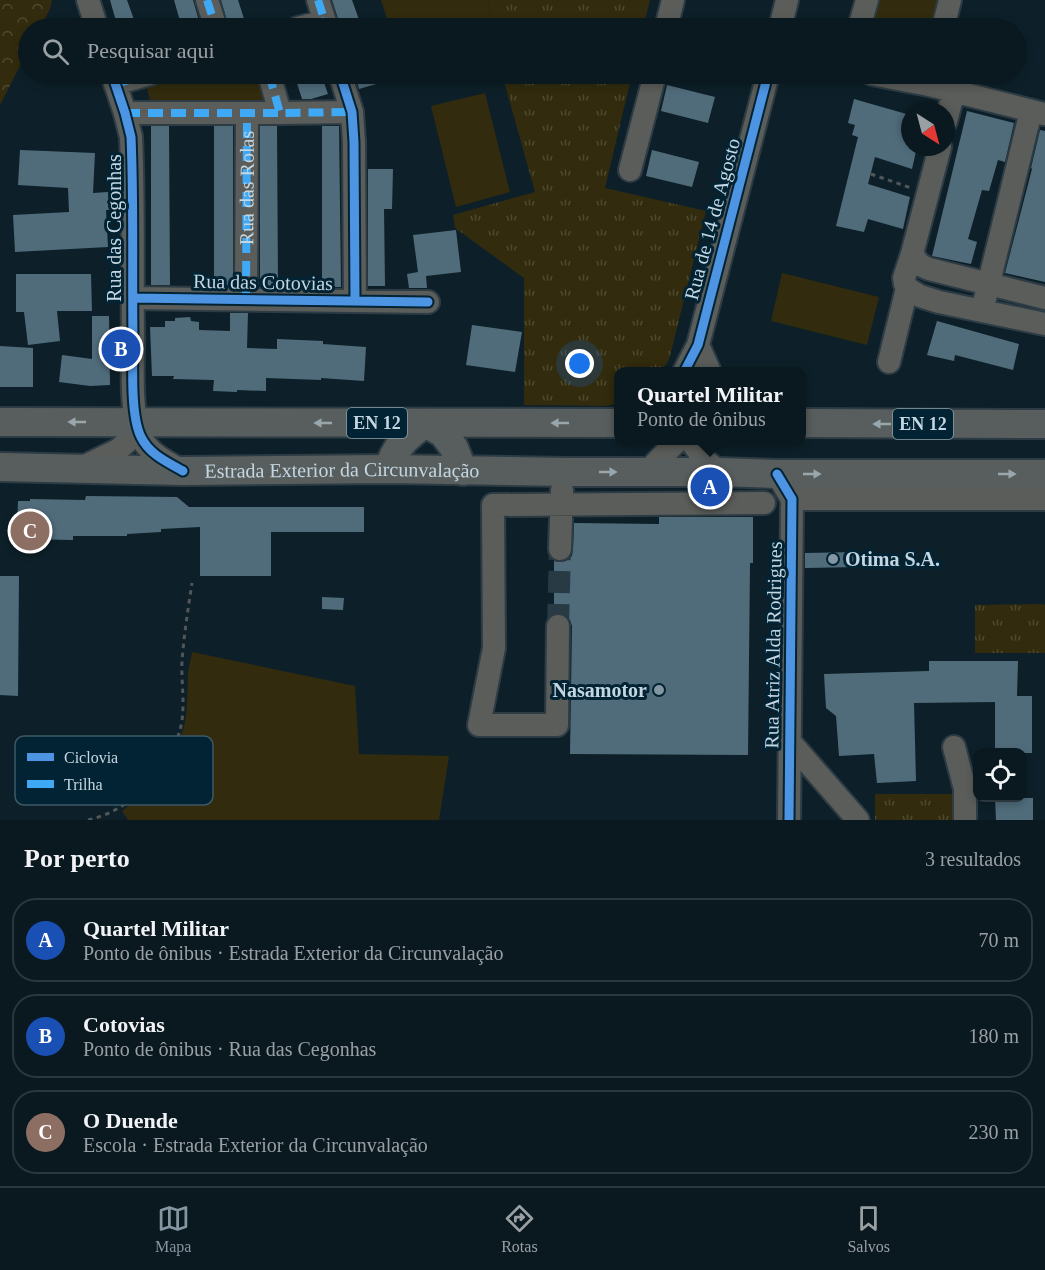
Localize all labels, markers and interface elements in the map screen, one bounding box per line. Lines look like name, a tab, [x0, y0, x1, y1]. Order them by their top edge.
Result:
search box	[18, 18, 1027, 84]
icon: search	[39, 35, 72, 68]
text: Pesquisar aqui	[87, 38, 215, 63]
north arrow	[901, 102, 955, 156]
street label: Rua das Rolas	[235, 130, 258, 245]
street label: Rua de 14 de Agosto	[680, 136, 745, 303]
street label: Rua das Cegonhas	[103, 154, 126, 302]
street label: Rua das Cotovias	[193, 270, 333, 294]
pin: B	[102, 326, 140, 372]
your location	[565, 349, 594, 378]
popup	[614, 367, 806, 445]
text: Quartel Militar	[637, 382, 783, 407]
road number: EN 12	[347, 408, 407, 438]
text: Ponto de ônibus	[637, 408, 766, 430]
road number: EN 12	[893, 409, 953, 439]
one-way arrow	[68, 417, 87, 427]
one-way arrow	[314, 418, 333, 428]
one-way arrow	[551, 418, 570, 428]
one-way arrow	[872, 419, 891, 429]
street label: Estrada Exterior da Circunvalação	[204, 458, 480, 482]
pin: A	[690, 464, 730, 510]
one-way arrow	[599, 467, 618, 477]
one-way arrow	[802, 469, 821, 479]
one-way arrow	[997, 469, 1016, 479]
pin: C	[10, 508, 50, 554]
street label: Rua Atriz Alda Rodrigues	[760, 541, 787, 749]
place label: Otima S.A.	[845, 548, 940, 570]
marker: Otima S.A.	[826, 552, 840, 566]
place label: Nasamotor	[553, 679, 647, 701]
marker: Nasamotor	[652, 683, 666, 697]
legend	[15, 736, 213, 805]
map controls	[973, 748, 1027, 802]
button: locate	[973, 748, 1027, 802]
text: Ciclovia	[64, 749, 118, 766]
text: Trilha	[64, 776, 103, 793]
text: Por perto	[24, 844, 130, 873]
text: 3 resultados	[925, 848, 1021, 870]
text: Quartel Militar	[83, 916, 229, 941]
text: A	[38, 929, 53, 951]
text: 70 m	[978, 929, 1019, 951]
text: Ponto de ônibus · Estrada Exterior da Circunvalação	[83, 942, 503, 964]
text: Cotovias	[83, 1012, 165, 1037]
text: B	[39, 1025, 52, 1047]
text: 180 m	[968, 1025, 1019, 1047]
text: Ponto de ônibus · Rua das Cegonhas	[83, 1038, 376, 1060]
text: O Duende	[83, 1108, 178, 1133]
text: C	[38, 1121, 53, 1143]
text: 230 m	[968, 1121, 1019, 1143]
text: Escola · Estrada Exterior da Circunvalação	[83, 1134, 428, 1156]
tab: Mapa	[155, 1202, 191, 1256]
tab: Rotas	[501, 1202, 538, 1256]
tab: Salvos	[847, 1202, 890, 1256]

